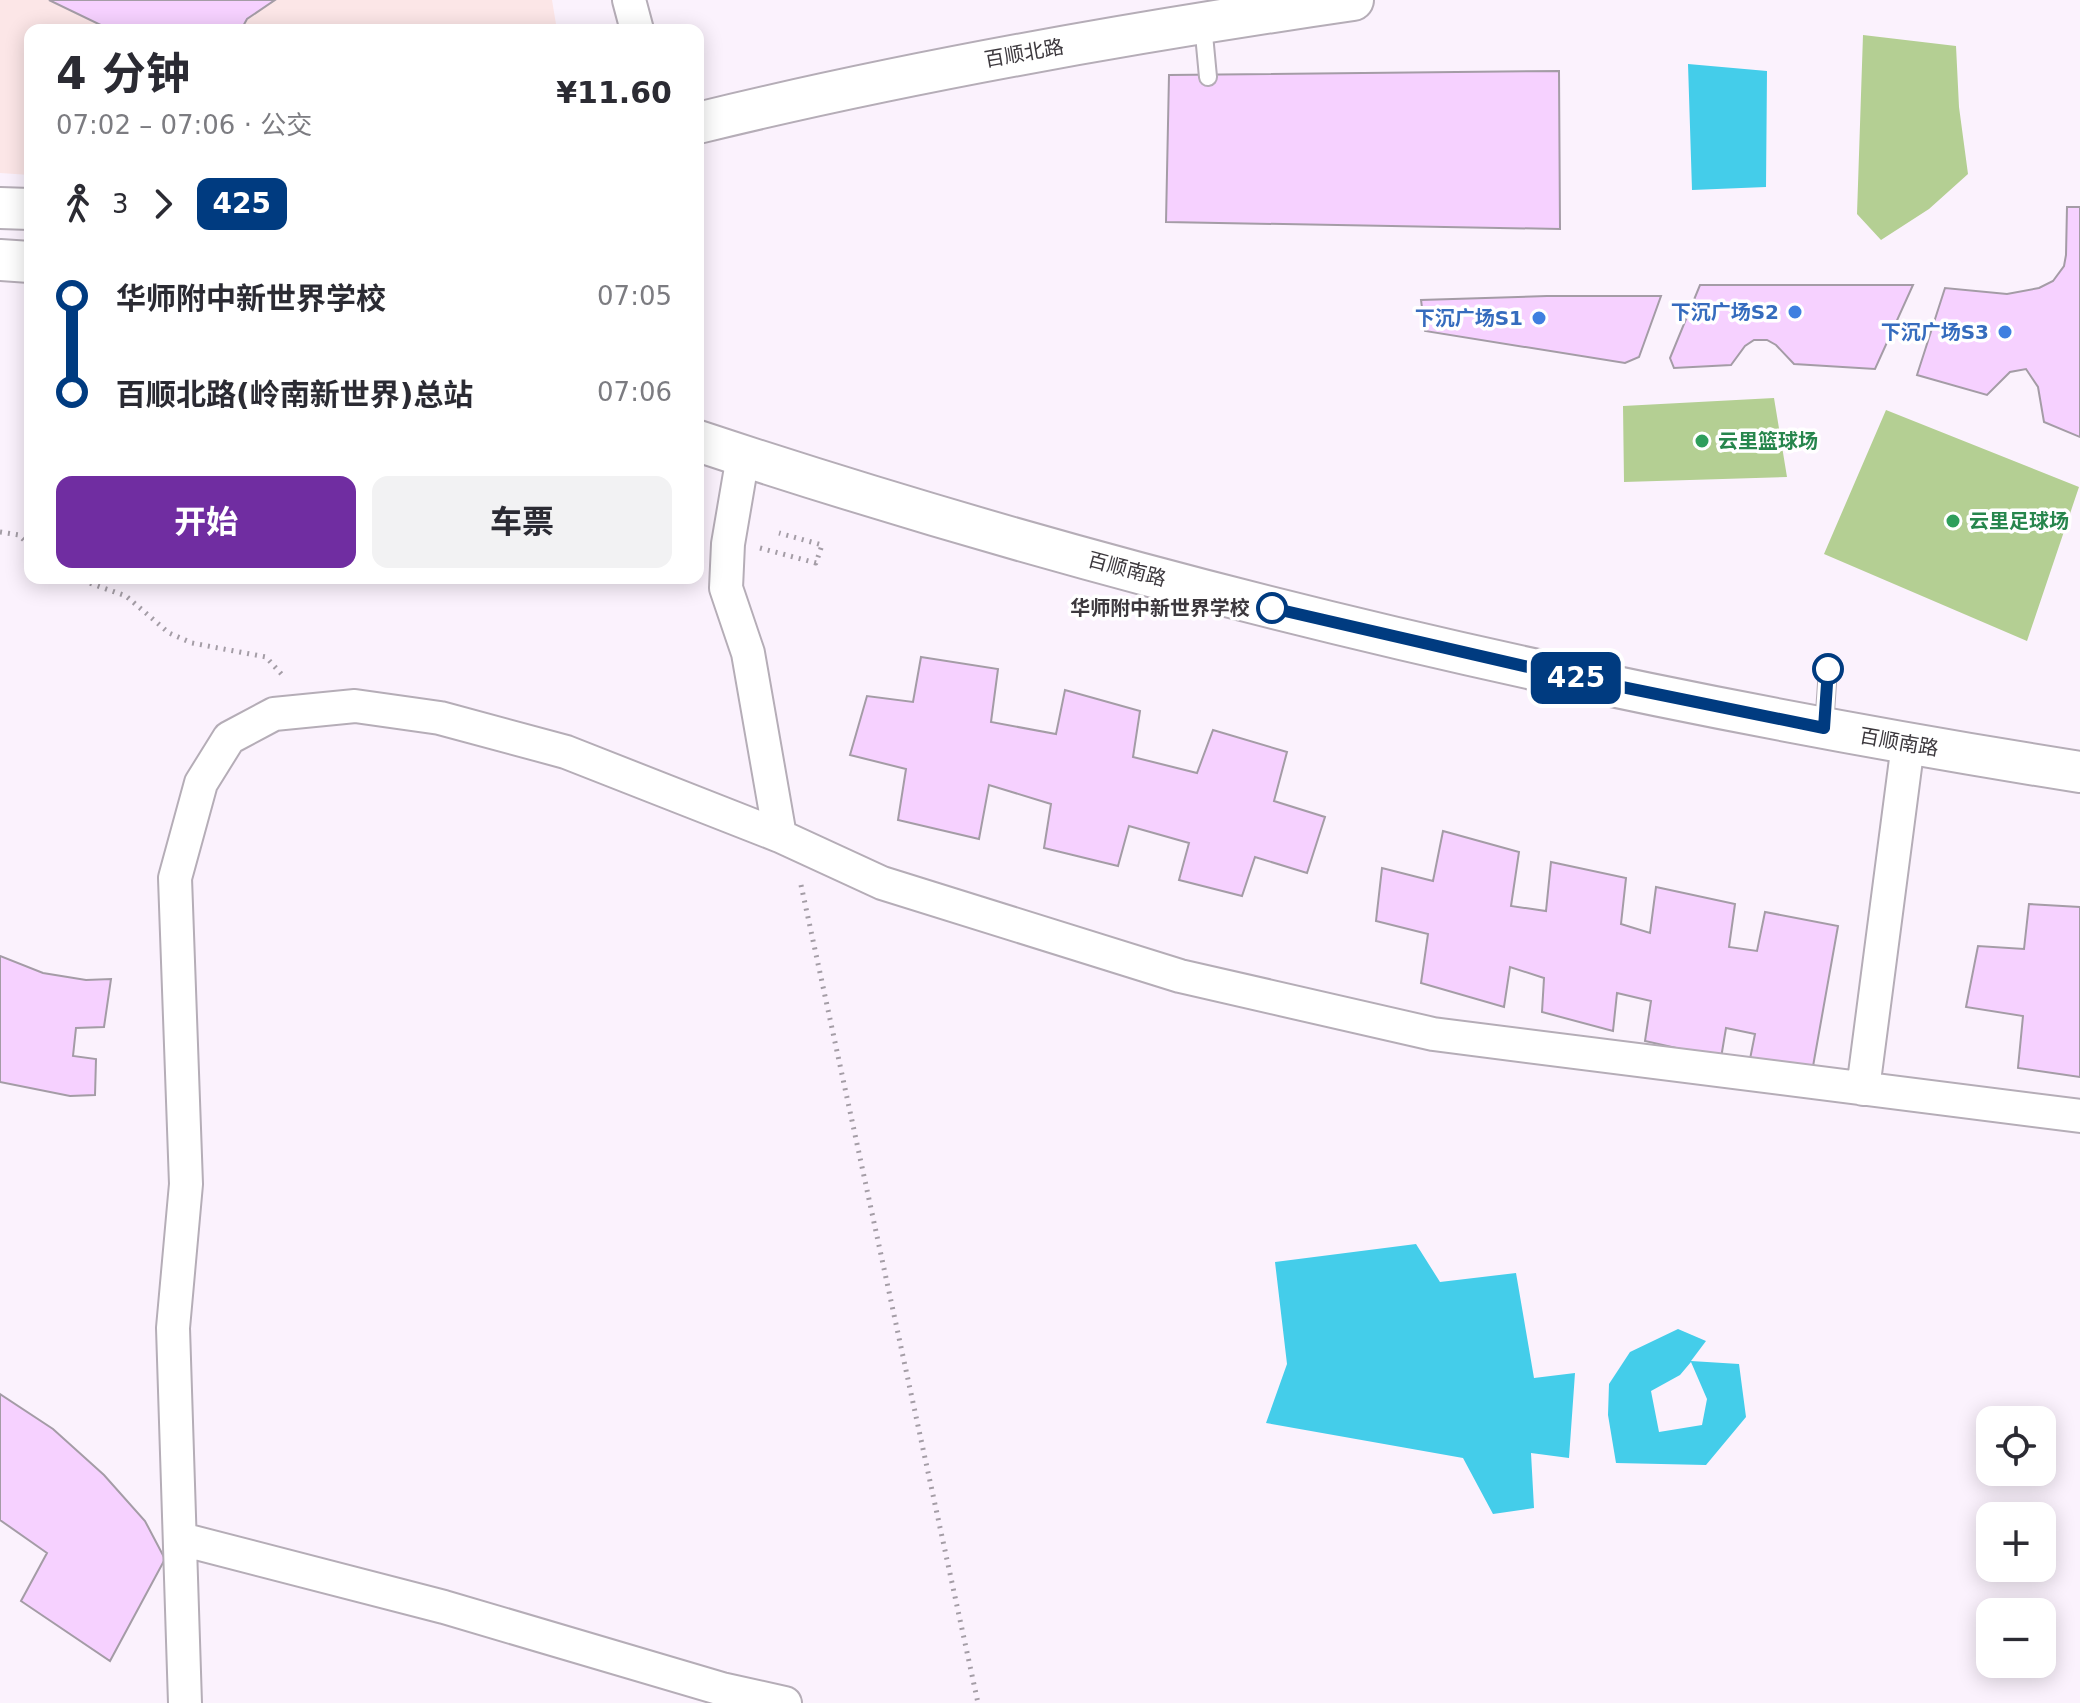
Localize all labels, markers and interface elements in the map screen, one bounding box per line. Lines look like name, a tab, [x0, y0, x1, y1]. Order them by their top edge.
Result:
street label: 百顺北路	[983, 34, 1065, 72]
text: 4 分钟	[56, 48, 190, 99]
text: ¥11.60	[556, 75, 672, 110]
text: 07:02 – 07:06 · 公交	[56, 110, 312, 140]
icon: walk	[56, 182, 100, 226]
icon: forward	[141, 182, 185, 226]
text: 425	[213, 187, 271, 220]
text: 3	[112, 189, 129, 219]
text: 华师附中新世界学校	[116, 281, 386, 316]
text: 07:05	[597, 281, 672, 311]
place label: 下沉广场S2	[1671, 300, 1779, 324]
marker: 下沉广场S2	[1786, 303, 1804, 321]
place label: 下沉广场S1	[1415, 306, 1523, 330]
marker: 下沉广场S1	[1530, 309, 1548, 327]
place label: 下沉广场S3	[1881, 320, 1989, 344]
marker: 下沉广场S3	[1996, 323, 2014, 341]
text: 百顺北路(岭南新世界)总站	[116, 377, 473, 412]
text: 07:06	[597, 377, 672, 407]
place label: 云里篮球场	[1718, 429, 1818, 453]
marker: 云里篮球场	[1693, 432, 1711, 450]
button: 开始	[56, 476, 356, 568]
button: 车票	[372, 476, 672, 568]
place label: 云里足球场	[1969, 509, 2069, 533]
marker: 云里足球场	[1944, 512, 1962, 530]
street label: 百顺南路	[1085, 547, 1169, 591]
marker: 华师附中新世界学校	[1257, 593, 1287, 623]
place label: 华师附中新世界学校	[1070, 596, 1250, 620]
line badge: 425	[1530, 652, 1622, 704]
unlabelled marker	[1813, 654, 1843, 684]
text: 425	[1547, 661, 1605, 694]
street label: 百顺南路	[1858, 723, 1940, 761]
map controls	[1976, 1406, 2056, 1678]
button: locate	[1976, 1406, 2056, 1486]
button: +	[1976, 1502, 2056, 1582]
button: −	[1976, 1598, 2056, 1678]

